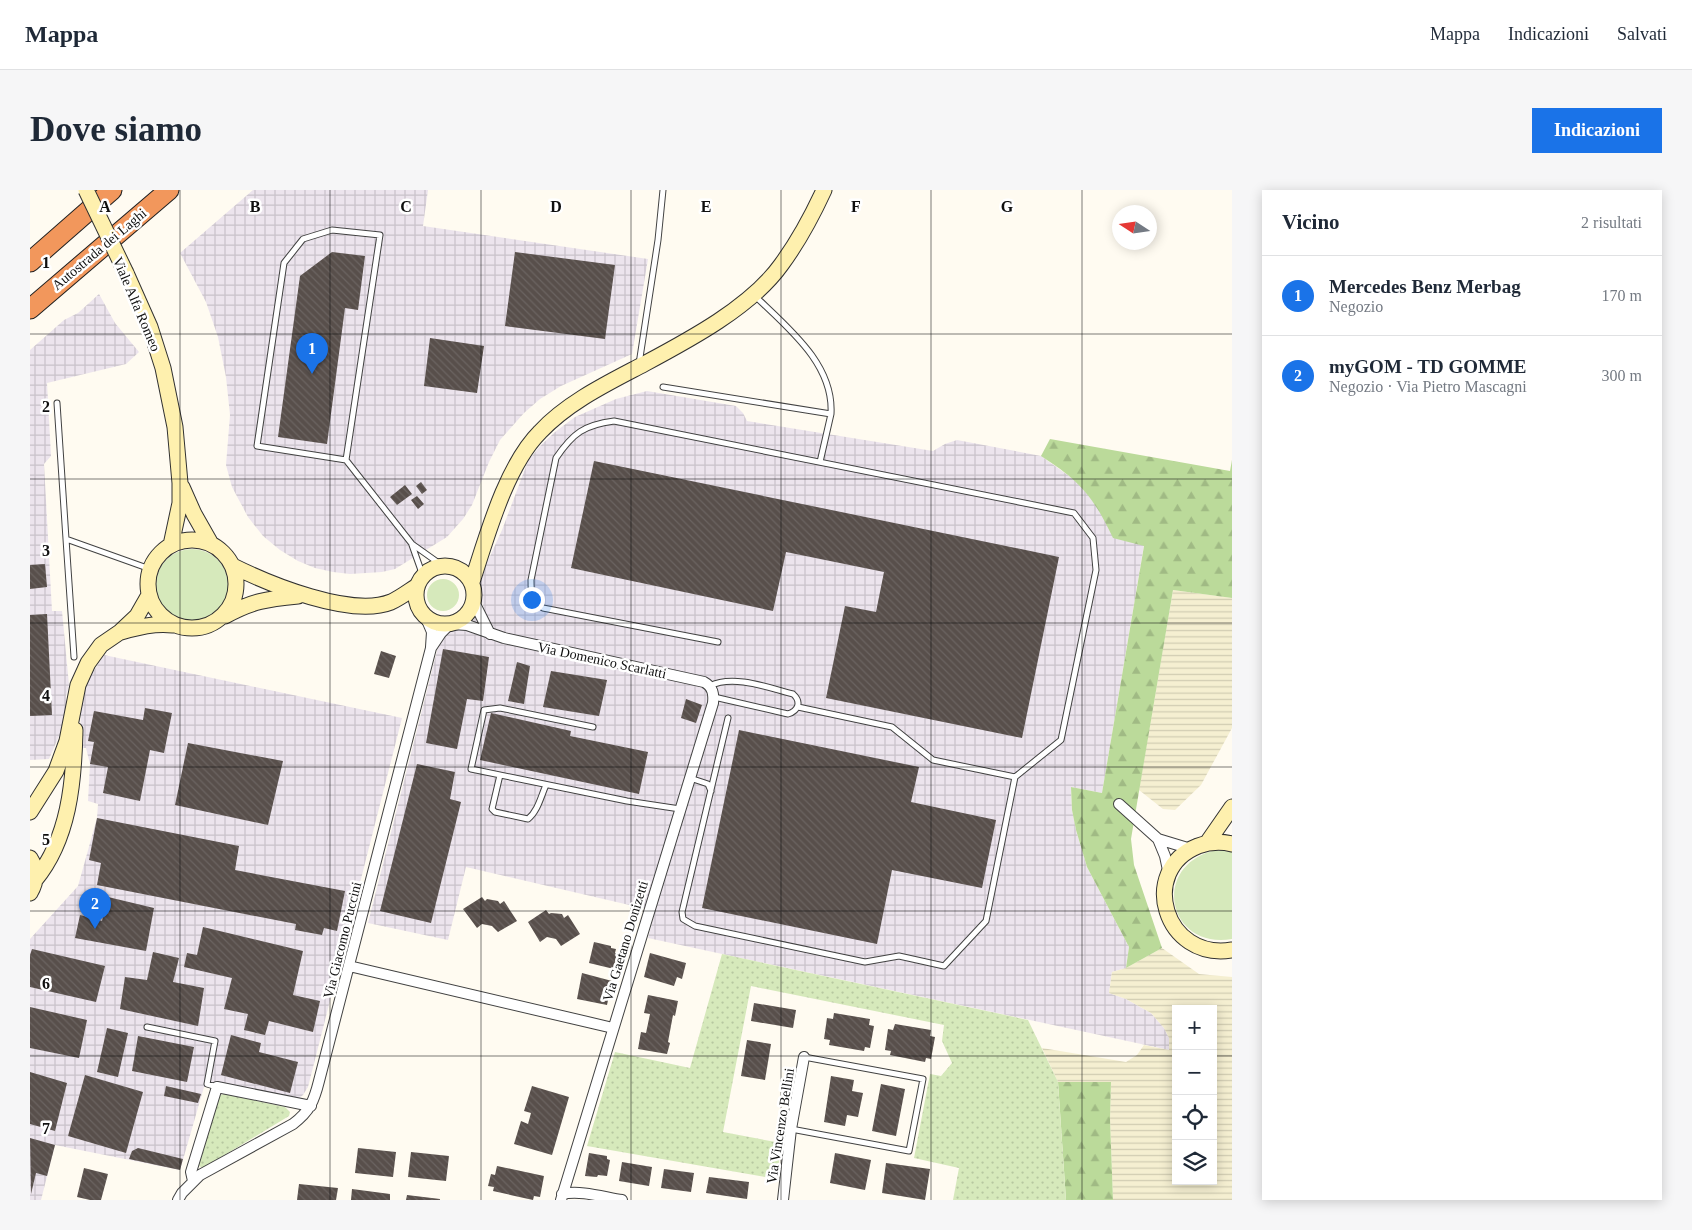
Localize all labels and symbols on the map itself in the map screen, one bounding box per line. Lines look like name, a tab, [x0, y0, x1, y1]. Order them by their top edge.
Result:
text: B	[250, 198, 261, 215]
text: C	[400, 198, 412, 215]
text: D	[550, 198, 562, 215]
text: E	[701, 198, 711, 215]
text: F	[851, 198, 861, 215]
text: G	[1001, 198, 1014, 215]
street label: Autostrada dei Laghi	[48, 205, 150, 293]
north arrow	[1112, 205, 1157, 250]
text: 1	[42, 254, 50, 271]
street label: Viale Alfa Romeo	[110, 255, 163, 354]
pin: 1	[296, 333, 328, 374]
text: 2	[42, 398, 50, 415]
text: 3	[42, 542, 50, 559]
your location	[519, 587, 545, 613]
street label: Via Domenico Scarlatti	[536, 639, 668, 682]
text: 4	[42, 687, 50, 704]
text: 5	[42, 831, 50, 848]
street label: Via Gaetano Donizetti	[600, 879, 651, 1003]
street label: Via Giacomo Puccini	[321, 880, 364, 1000]
pin: 2	[79, 888, 111, 929]
text: 6	[42, 975, 50, 992]
street label: Via Vincenzo Bellini	[764, 1067, 797, 1185]
text: 7	[42, 1120, 50, 1137]

